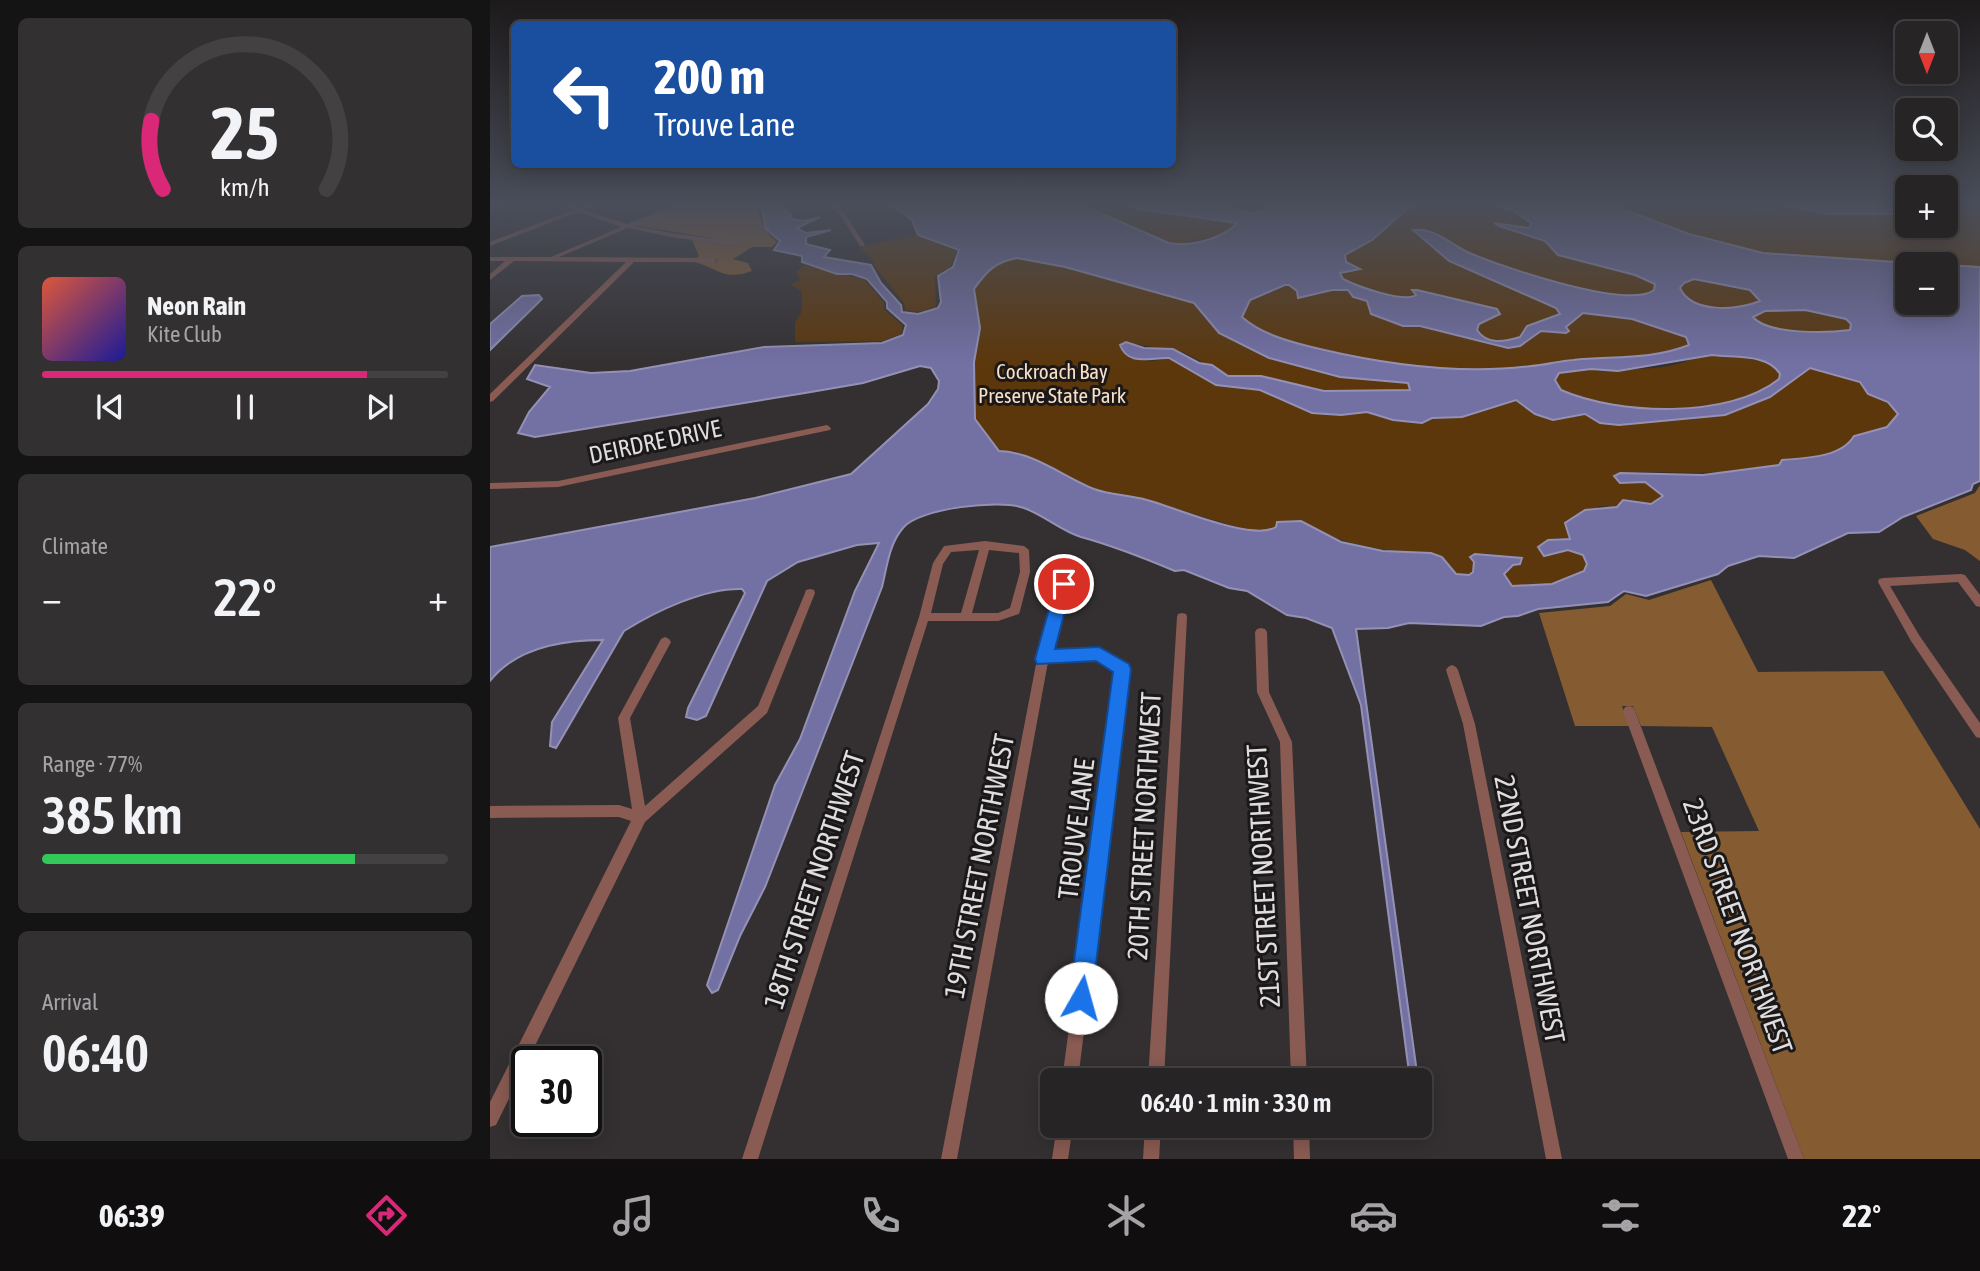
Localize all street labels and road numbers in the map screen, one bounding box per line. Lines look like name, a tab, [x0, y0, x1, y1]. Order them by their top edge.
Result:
street label: DEIRDRE DRIVE	[586, 414, 723, 469]
street label: 20TH STREET NORTHWEST	[1121, 691, 1167, 961]
street label: 19TH STREET NORTHWEST	[938, 731, 1020, 1001]
street label: 21ST STREET NORTHWEST	[1240, 743, 1286, 1009]
street label: 18TH STREET NORTHWEST	[757, 747, 871, 1013]
street label: TROUVE LANE	[1052, 757, 1101, 901]
street label: 22ND STREET NORTHWEST	[1488, 772, 1572, 1046]
street label: 23RD STREET NORTHWEST	[1677, 794, 1799, 1058]

